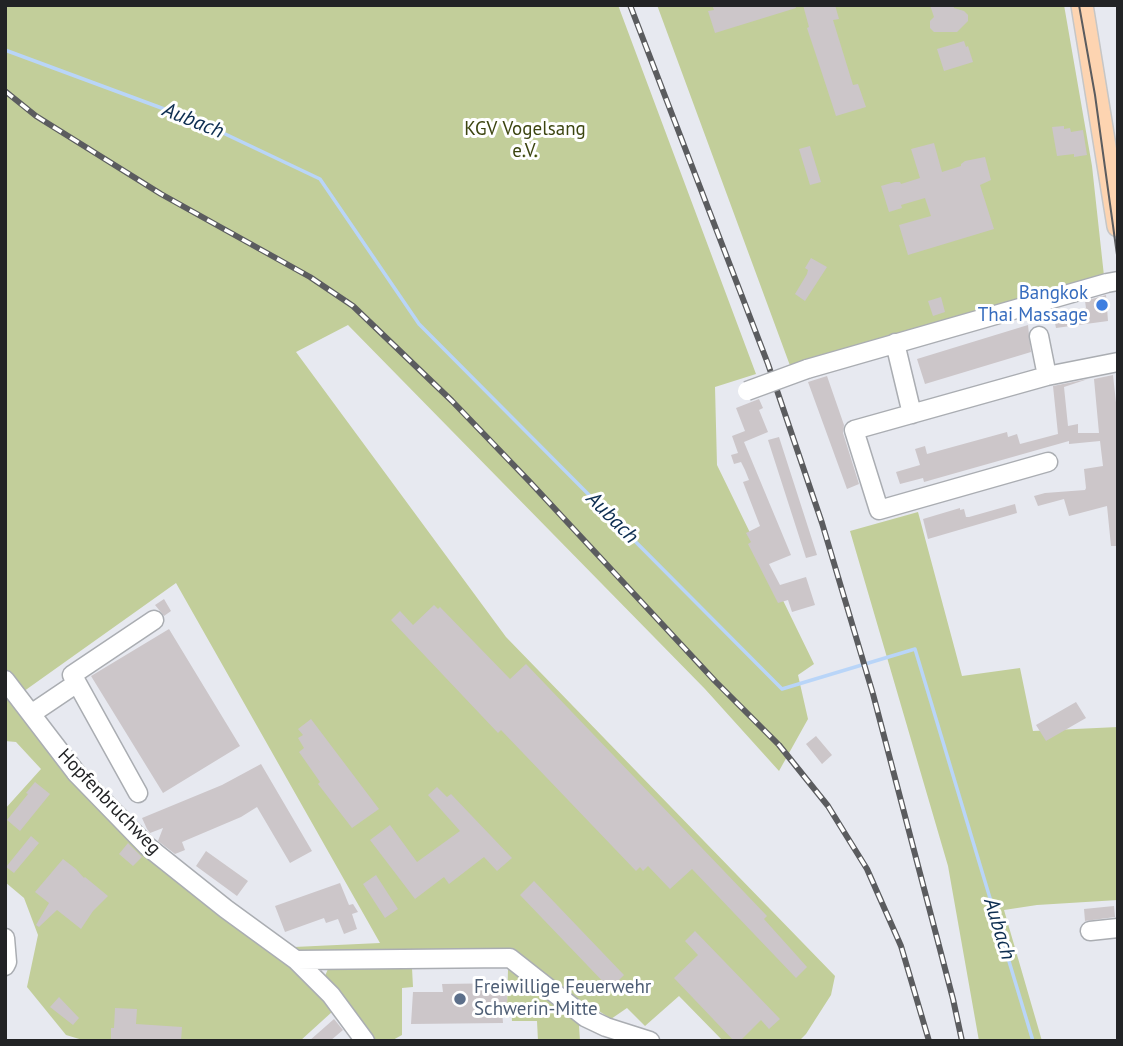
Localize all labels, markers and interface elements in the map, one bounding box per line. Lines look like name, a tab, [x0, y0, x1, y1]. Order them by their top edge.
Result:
water label: Aubach	[159, 97, 227, 145]
park label: KGV Vogelsang e.V.	[464, 119, 586, 163]
place label: Bangkok Thai Massage	[978, 283, 1088, 327]
marker: Bangkok Thai Massage	[1094, 297, 1110, 313]
water label: Aubach	[581, 487, 643, 549]
street label: Hopfenbruchweg	[53, 744, 165, 860]
water label: Aubach	[978, 895, 1020, 963]
place label: Freiwillige Feuerwehr Schwerin-Mitte	[474, 977, 651, 1021]
marker: Freiwillige Feuerwehr Schwerin-Mitte	[452, 991, 468, 1007]

